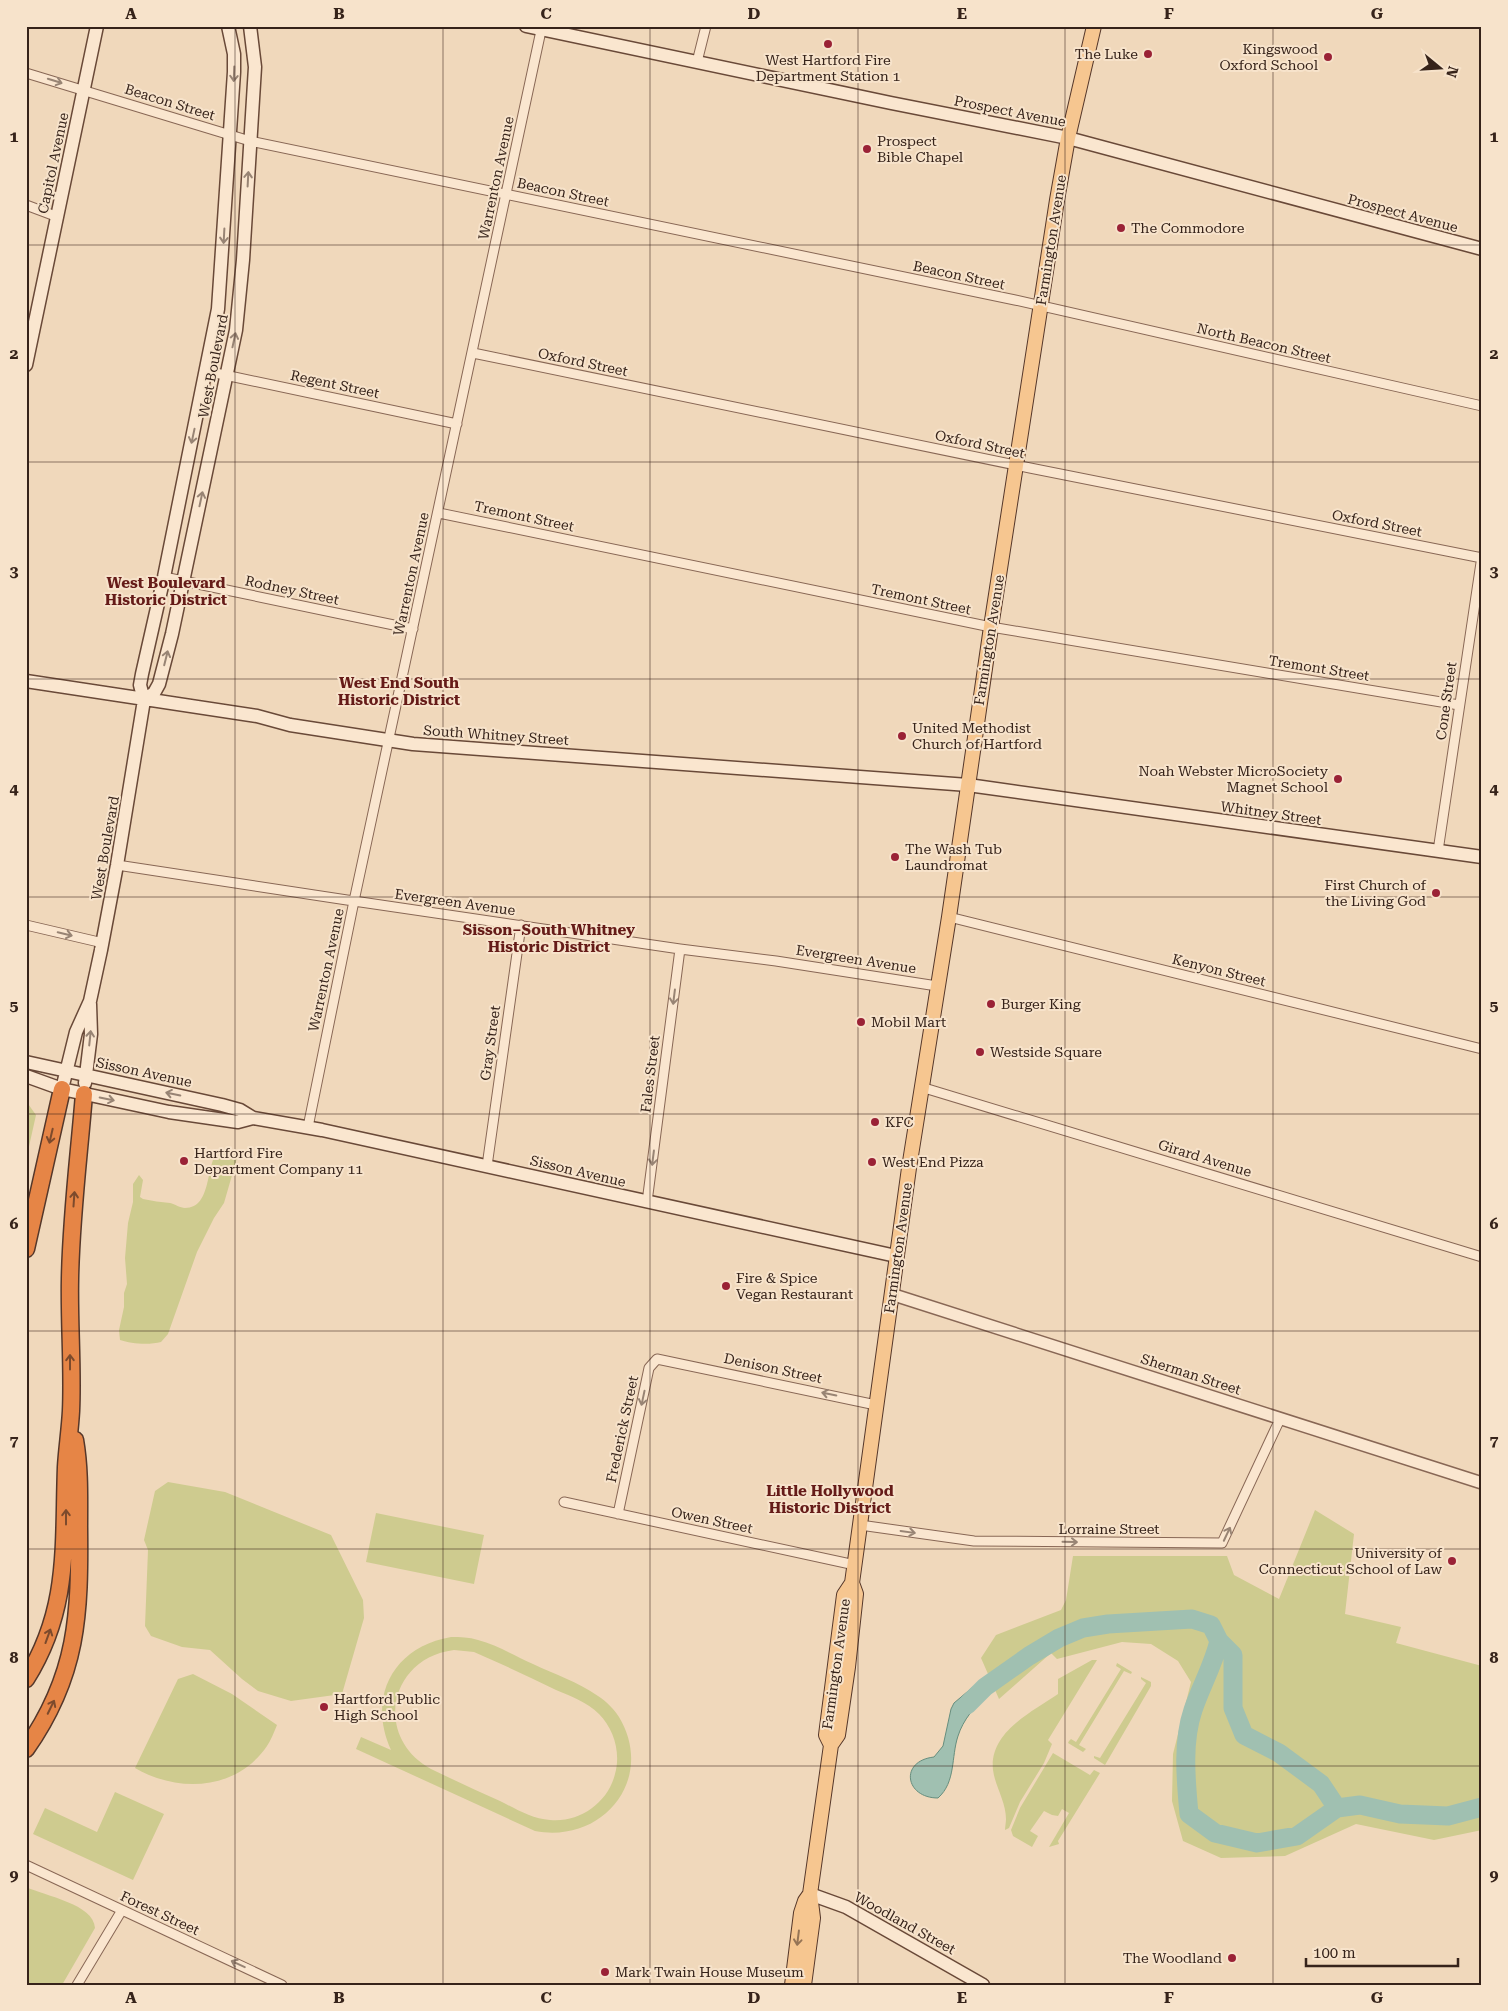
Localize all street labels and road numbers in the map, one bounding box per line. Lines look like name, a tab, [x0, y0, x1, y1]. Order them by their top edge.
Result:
street label: Beacon Street	[123, 81, 217, 123]
street label: Prospect Avenue	[953, 92, 1068, 130]
street label: Capitol Avenue	[34, 111, 72, 215]
street label: Warrenton Avenue	[475, 115, 517, 241]
street label: Farmington Avenue	[1033, 173, 1069, 306]
street label: Beacon Street	[516, 174, 610, 210]
street label: Prospect Avenue	[1346, 191, 1460, 235]
street label: Beacon Street	[912, 257, 1006, 293]
street label: West Boulevard	[195, 313, 231, 419]
street label: North Beacon Street	[1195, 320, 1333, 366]
street label: Oxford Street	[537, 345, 629, 379]
street label: Regent Street	[289, 367, 381, 401]
street label: Oxford Street	[934, 427, 1026, 461]
street label: Tremont Street	[473, 498, 575, 534]
street label: Oxford Street	[1331, 506, 1423, 540]
street label: Warrenton Avenue	[390, 511, 432, 637]
street label: Rodney Street	[244, 572, 340, 608]
street label: Farmington Avenue	[971, 573, 1007, 706]
street label: Tremont Street	[870, 581, 972, 617]
street label: Tremont Street	[1267, 652, 1371, 684]
street label: Cone Street	[1433, 661, 1459, 741]
street label: South Whitney Street	[423, 722, 569, 748]
street label: West Boulevard	[88, 795, 122, 901]
street label: Whitney Street	[1220, 798, 1322, 828]
street label: Evergreen Avenue	[394, 886, 517, 918]
street label: Warrenton Avenue	[305, 907, 347, 1033]
street label: Evergreen Avenue	[795, 942, 918, 976]
street label: Kenyon Street	[1171, 951, 1267, 989]
street label: Gray Street	[477, 1004, 503, 1082]
street label: Fales Street	[637, 1034, 663, 1114]
street label: Sisson Avenue	[95, 1054, 194, 1090]
street label: Girard Avenue	[1156, 1136, 1254, 1180]
street label: Sisson Avenue	[529, 1152, 628, 1190]
street label: Farmington Avenue	[881, 1181, 915, 1314]
street label: Denison Street	[722, 1350, 824, 1386]
street label: Sherman Street	[1139, 1350, 1243, 1398]
street label: Frederick Street	[603, 1374, 641, 1484]
street label: Owen Street	[670, 1504, 754, 1536]
street label: Lorraine Street	[1058, 1521, 1160, 1537]
street label: Farmington Avenue	[819, 1597, 853, 1730]
street label: Forest Street	[118, 1888, 202, 1938]
street label: Woodland Street	[852, 1889, 958, 1957]

